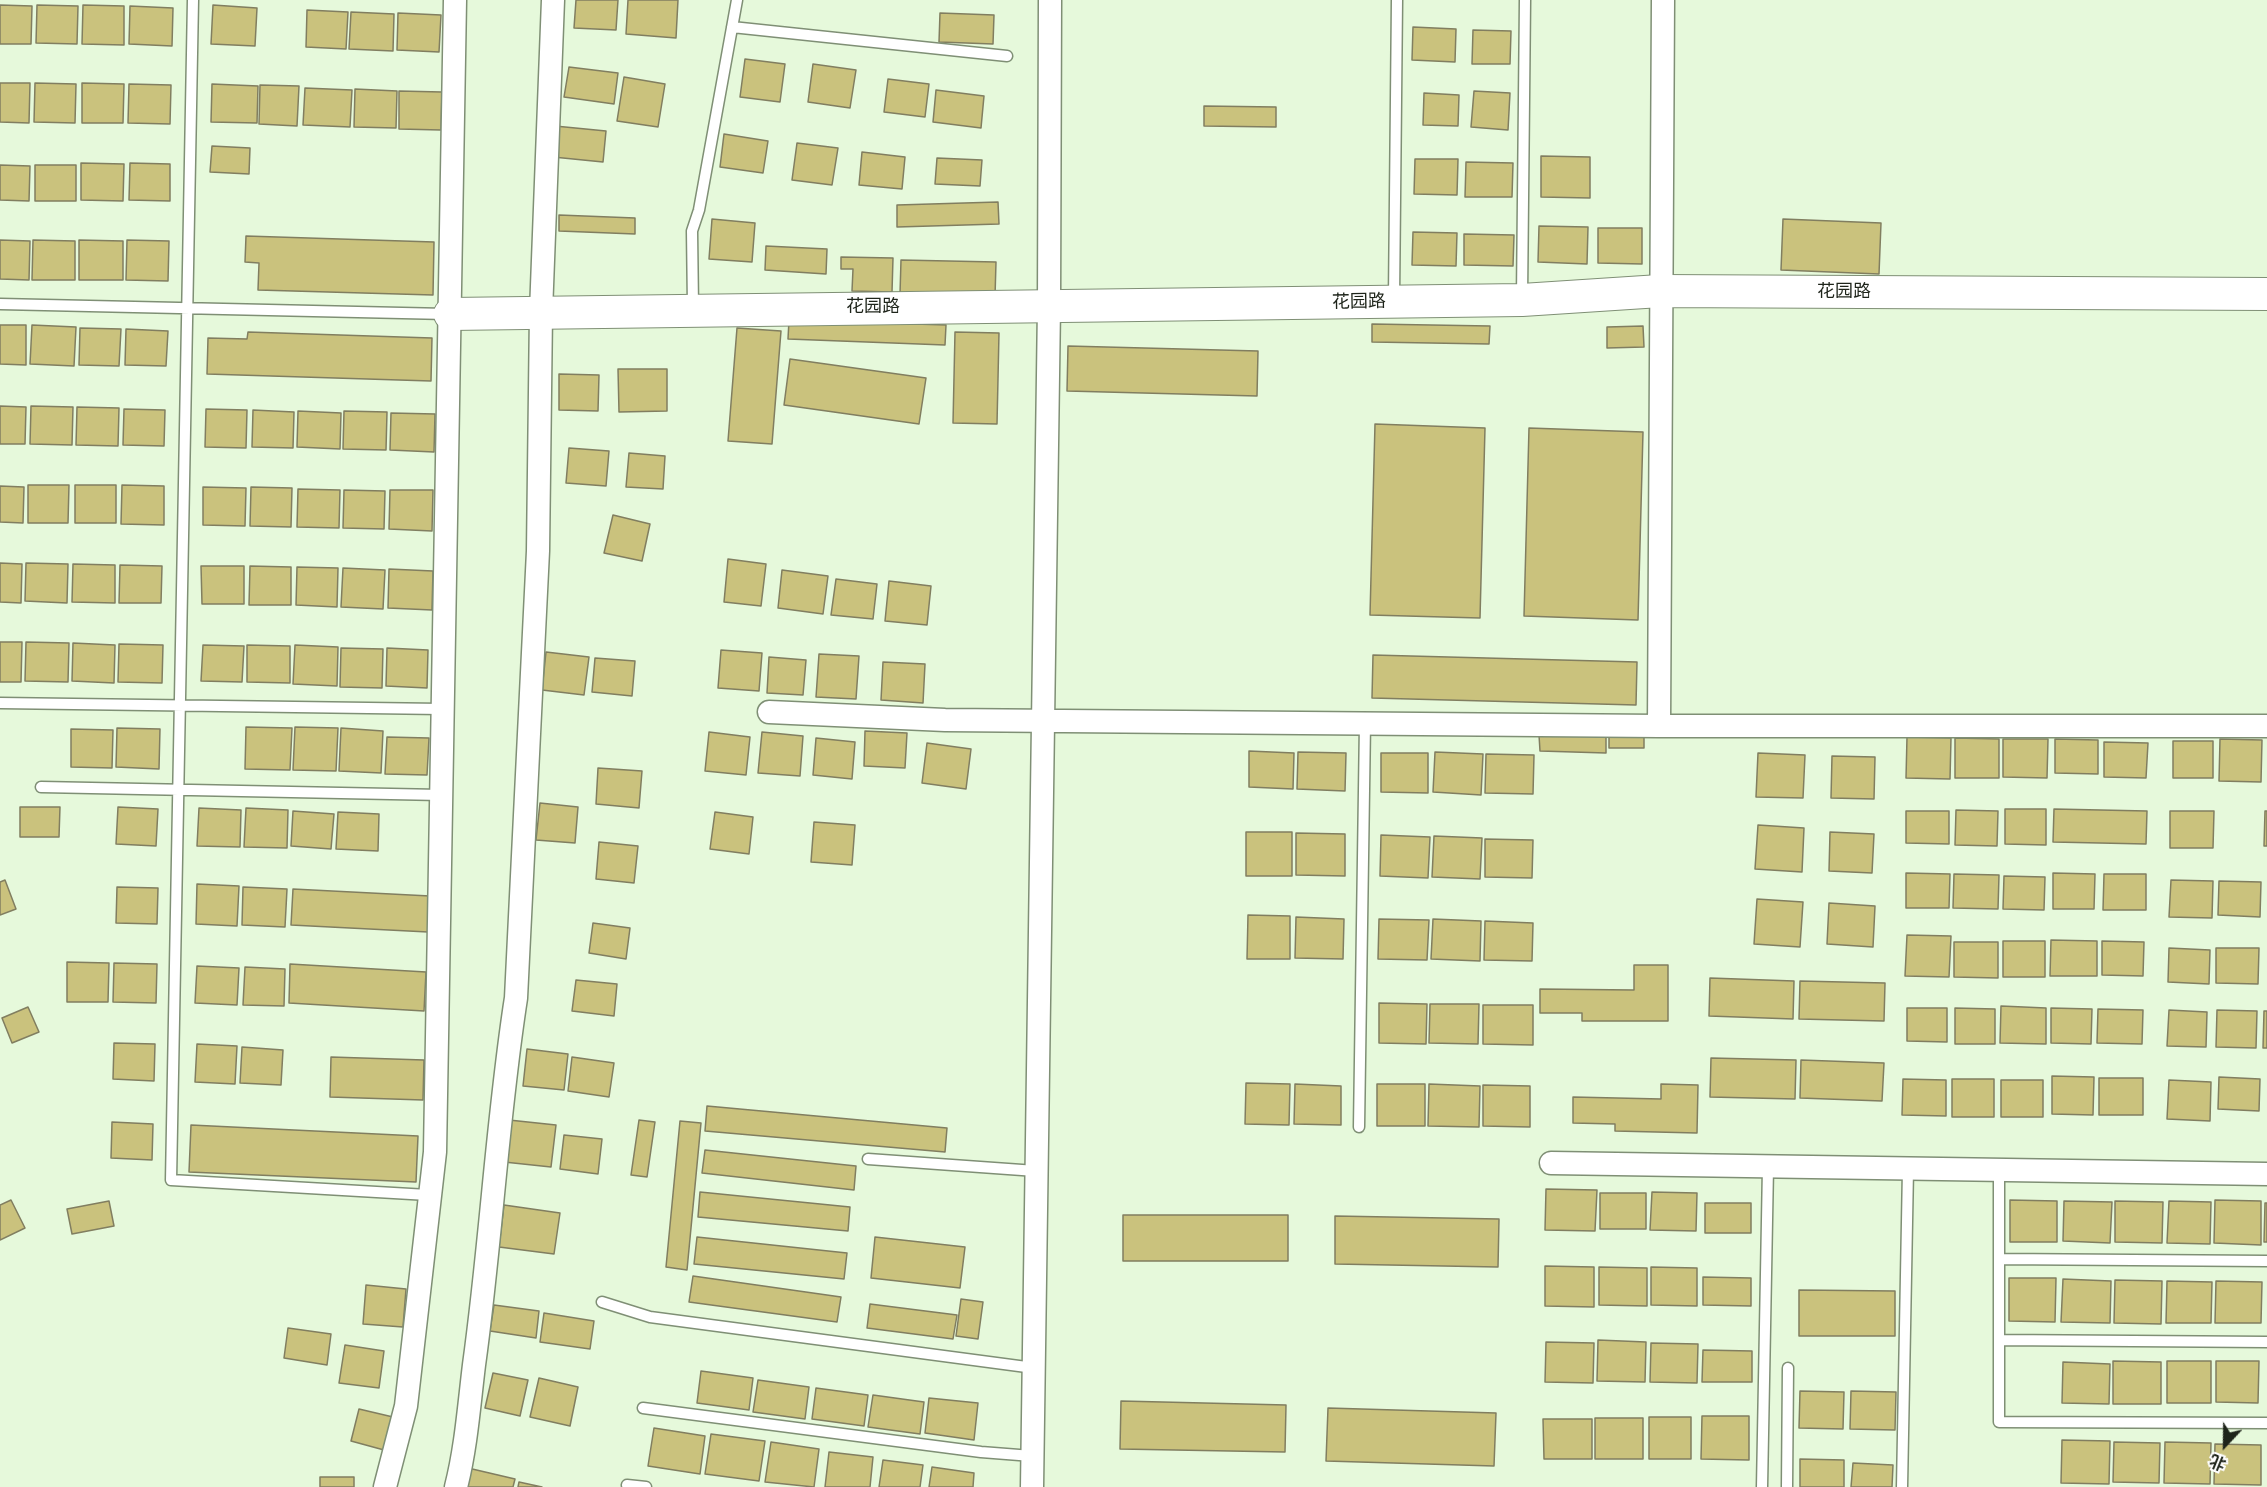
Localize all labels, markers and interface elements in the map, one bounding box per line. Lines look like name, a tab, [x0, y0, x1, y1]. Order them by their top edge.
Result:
street label: 花园路	[1817, 281, 1871, 303]
street label: 花园路	[1332, 291, 1386, 313]
street label: 花园路	[846, 296, 900, 318]
north arrow	[2195, 1415, 2255, 1475]
text: 北	[2207, 1450, 2229, 1474]

